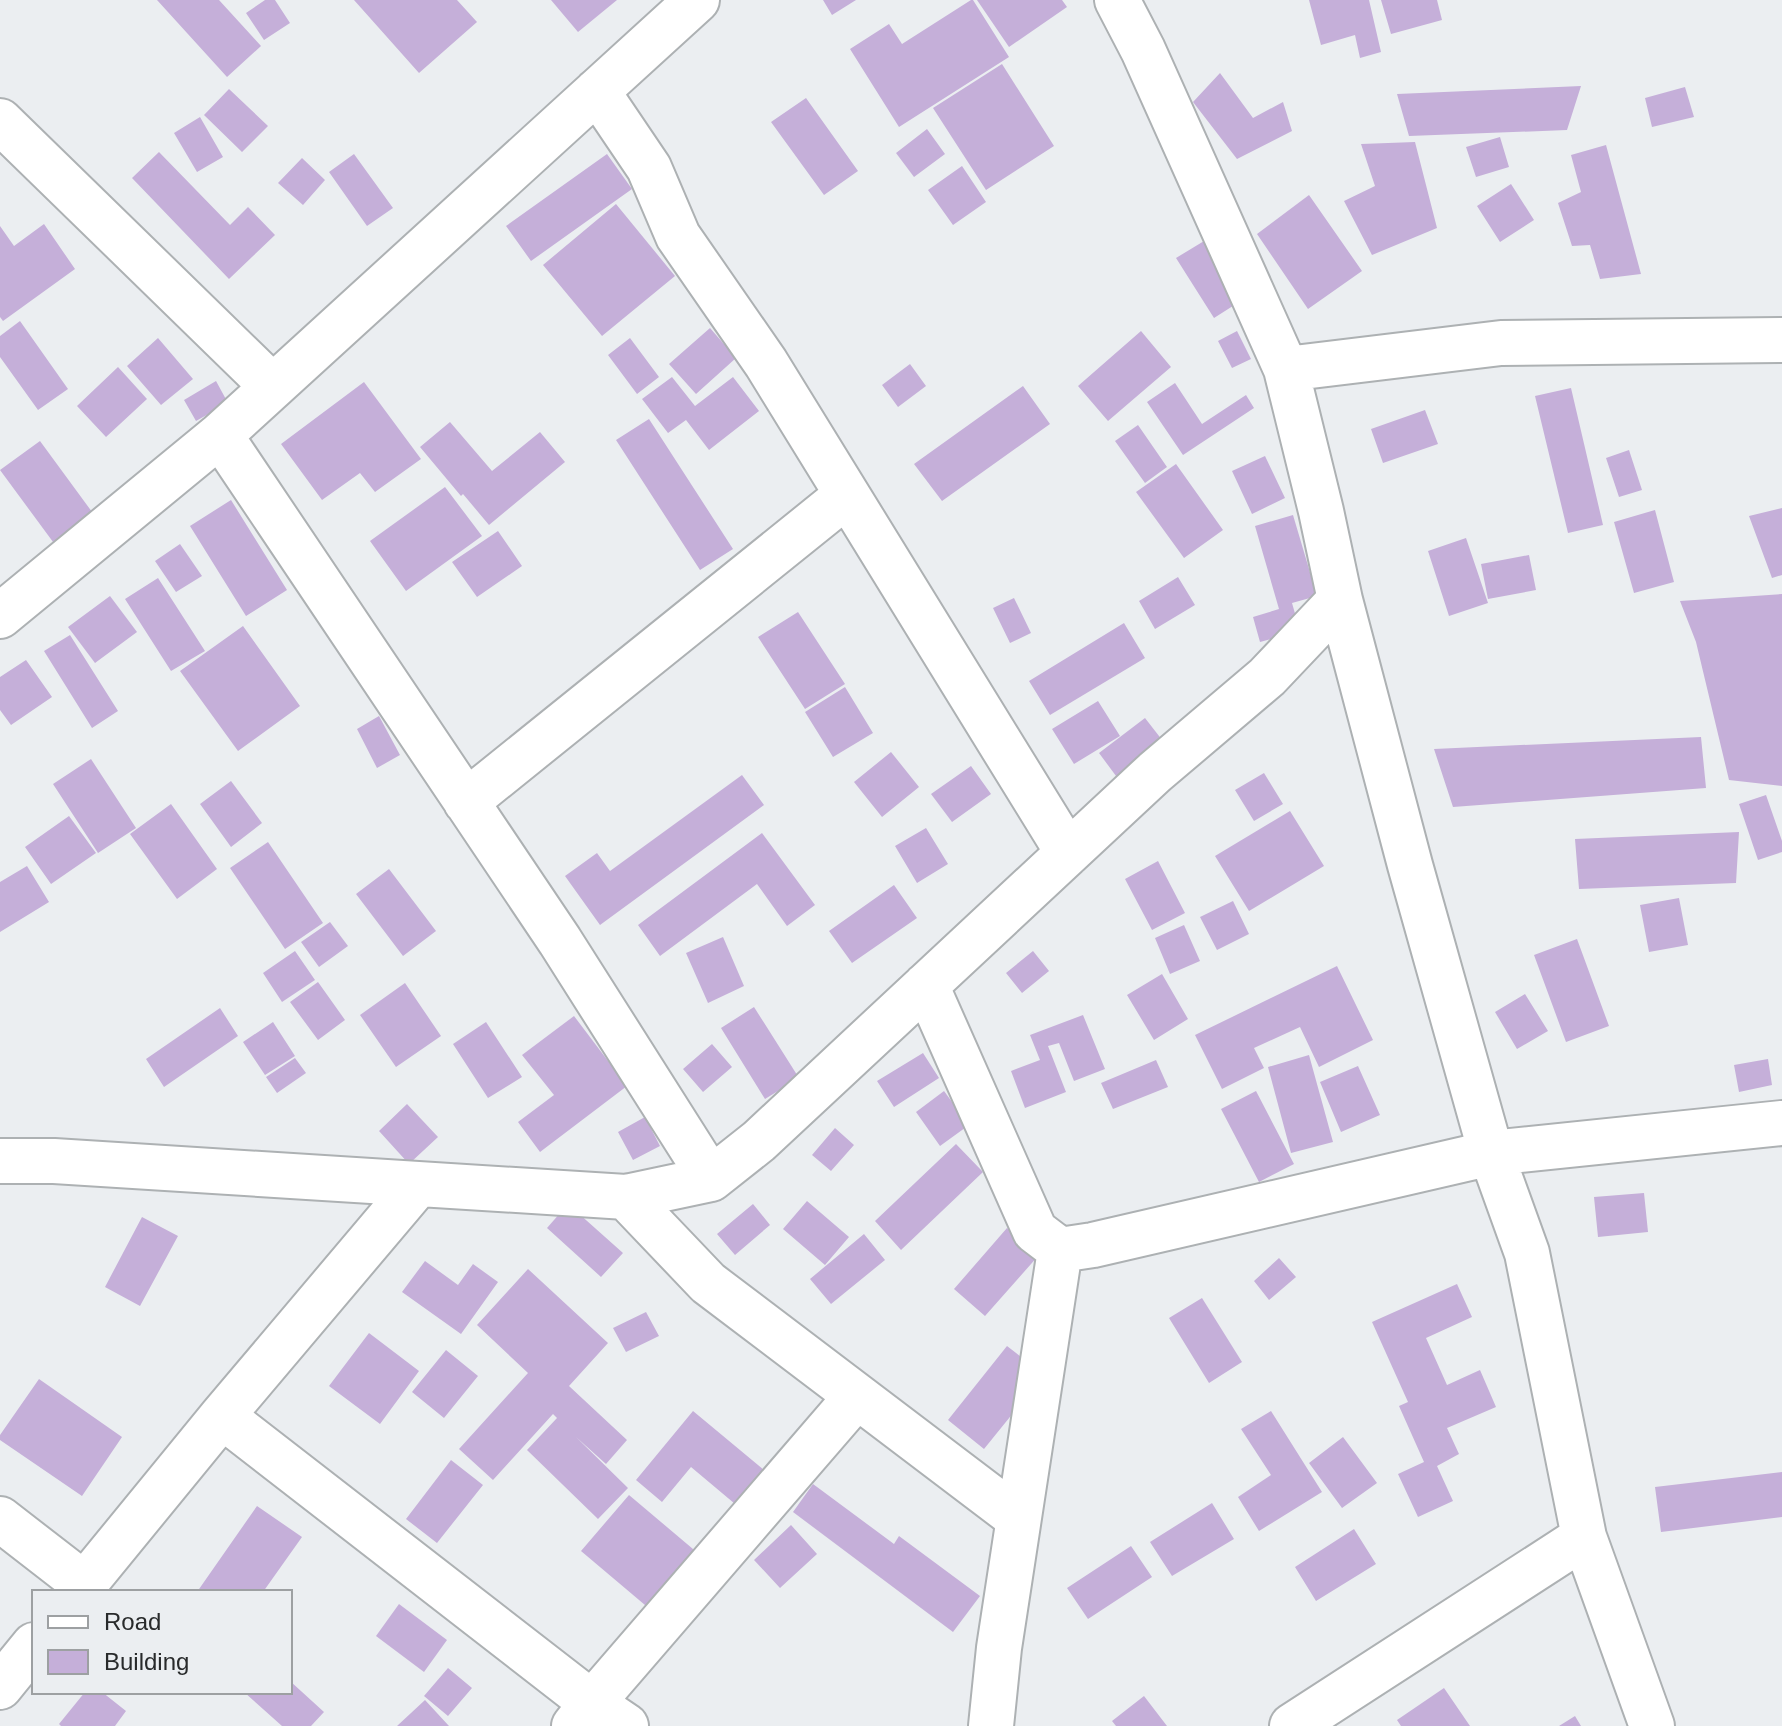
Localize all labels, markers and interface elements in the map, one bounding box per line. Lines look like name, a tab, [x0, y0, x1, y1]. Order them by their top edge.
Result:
legend	[32, 1590, 292, 1694]
text: Road	[104, 1608, 161, 1635]
text: Building	[104, 1648, 189, 1675]

